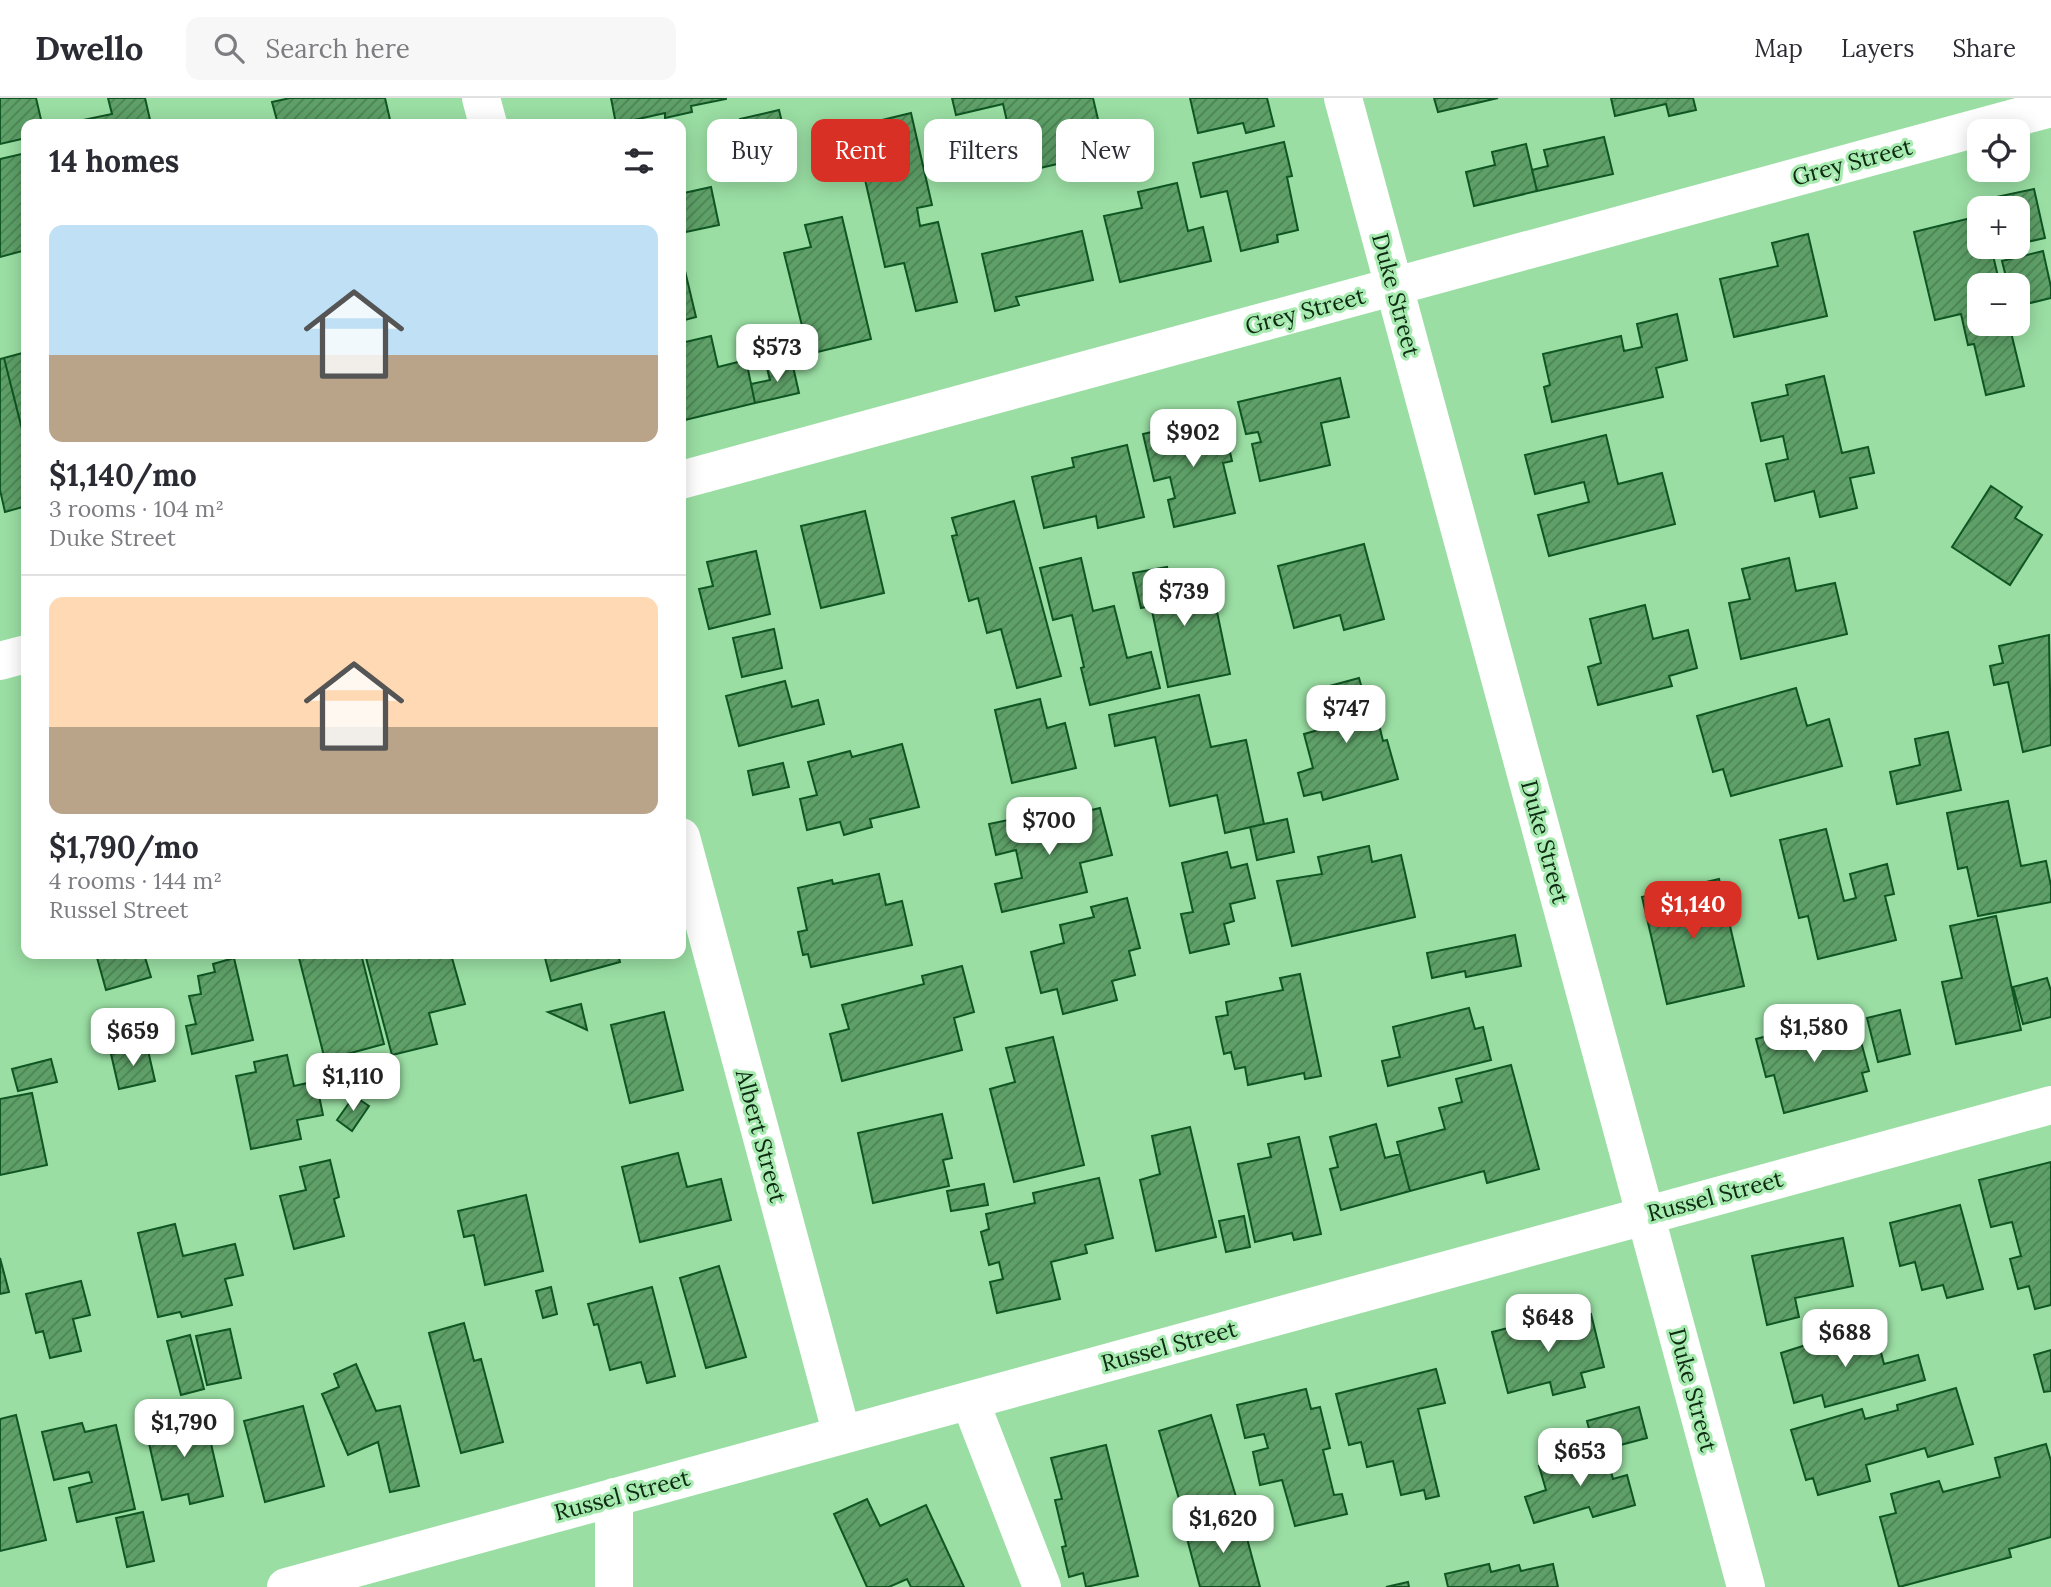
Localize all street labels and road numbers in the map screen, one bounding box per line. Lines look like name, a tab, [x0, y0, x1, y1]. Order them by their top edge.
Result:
street label: Grey Street	[1789, 132, 1915, 191]
street label: Duke Street	[1366, 230, 1427, 360]
street label: Grey Street	[1242, 281, 1368, 340]
street label: Duke Street	[1515, 777, 1576, 907]
street label: Albert Street	[730, 1065, 793, 1206]
street label: Russel Street	[1644, 1163, 1786, 1228]
street label: Russel Street	[1098, 1313, 1240, 1378]
street label: Duke Street	[1663, 1325, 1724, 1455]
street label: Russel Street	[551, 1462, 693, 1527]

